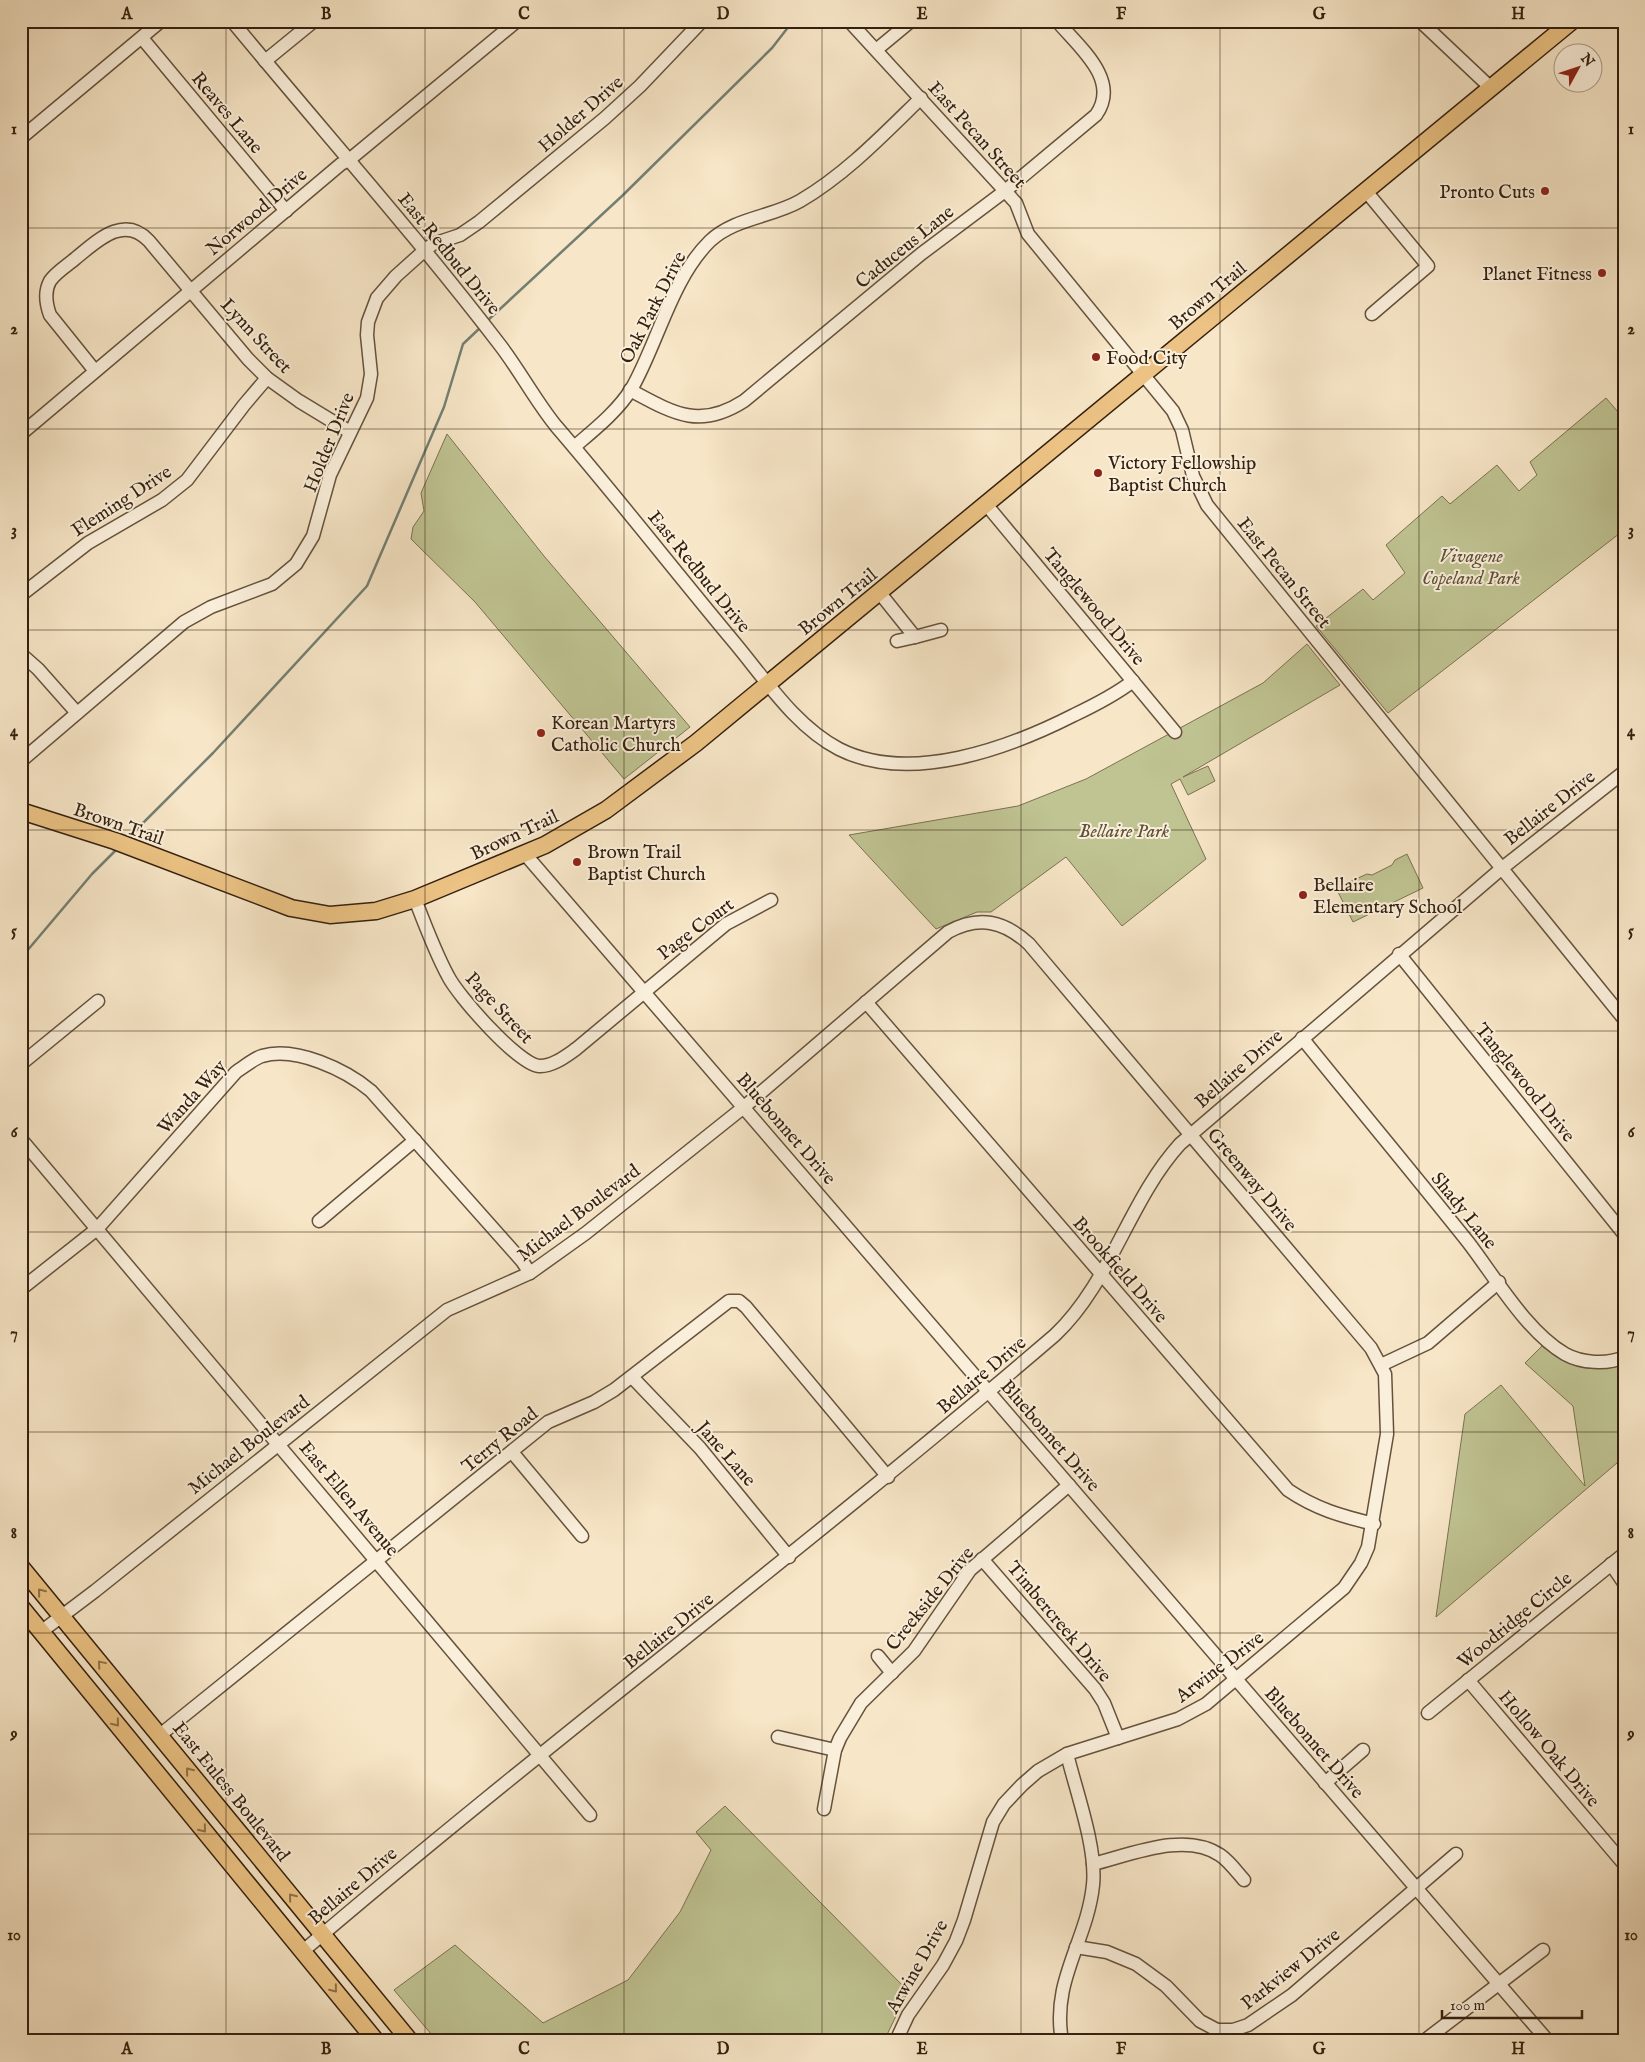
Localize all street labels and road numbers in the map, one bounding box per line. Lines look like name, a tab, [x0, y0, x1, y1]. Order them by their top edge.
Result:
street label: Reaves Lane	[185, 67, 268, 159]
street label: Holder Drive	[534, 71, 629, 158]
street label: East Pecan Street	[922, 77, 1031, 194]
street label: Norwood Drive	[202, 163, 313, 262]
street label: East Redbud Drive	[392, 188, 505, 320]
street label: Caduceus Lane	[851, 200, 960, 295]
street label: Oak Park Drive	[615, 248, 692, 368]
street label: Brown Trail	[1164, 257, 1253, 336]
street label: Lynn Street	[215, 294, 297, 379]
street label: Holder Drive	[299, 389, 361, 496]
street label: Fleming Drive	[68, 460, 177, 543]
street label: East Redbud Drive	[642, 506, 755, 638]
street label: East Pecan Street	[1231, 513, 1336, 634]
street label: Tanglewood Drive	[1037, 544, 1150, 671]
street label: Brown Trail	[794, 563, 883, 642]
street label: Bellaire Drive	[1500, 765, 1601, 852]
street label: Brown Trail	[70, 798, 168, 852]
street label: Brown Trail	[467, 805, 563, 867]
street label: Page Court	[653, 893, 739, 966]
street label: Page Street	[459, 967, 538, 1050]
street label: Tanglewood Drive	[1469, 1019, 1580, 1148]
street label: Bellaire Drive	[1190, 1024, 1289, 1114]
street label: Wanda Way	[153, 1055, 233, 1140]
street label: Bluebonnet Drive	[730, 1068, 841, 1190]
street label: Greenway Drive	[1201, 1124, 1302, 1237]
street label: Michael Boulevard	[513, 1159, 646, 1268]
street label: Shady Lane	[1425, 1168, 1502, 1255]
street label: Brookfield Drive	[1067, 1212, 1173, 1329]
street label: Bellaire Drive	[933, 1331, 1032, 1420]
street label: Bluebonnet Drive	[994, 1375, 1105, 1497]
street label: Michael Boulevard	[184, 1390, 315, 1500]
street label: Terry Road	[457, 1402, 544, 1479]
street label: Jane Lane	[689, 1415, 761, 1492]
street label: East Ellen Avenue	[293, 1437, 404, 1562]
street label: Creekside Drive	[881, 1542, 980, 1656]
street label: Timbercreek Drive	[1001, 1557, 1116, 1688]
street label: Woodridge Circle	[1453, 1567, 1578, 1674]
street label: Bellaire Drive	[619, 1588, 719, 1675]
street label: Arwine Drive	[1170, 1626, 1269, 1709]
street label: Bluebonnet Drive	[1258, 1682, 1369, 1804]
street label: Hollow Oak Drive	[1492, 1686, 1605, 1813]
street label: East Euless Boulevard	[167, 1717, 295, 1868]
street label: Bellaire Drive	[304, 1842, 403, 1931]
street label: Arwine Drive	[881, 1915, 954, 2019]
street label: Parkview Drive	[1237, 1923, 1346, 2016]

